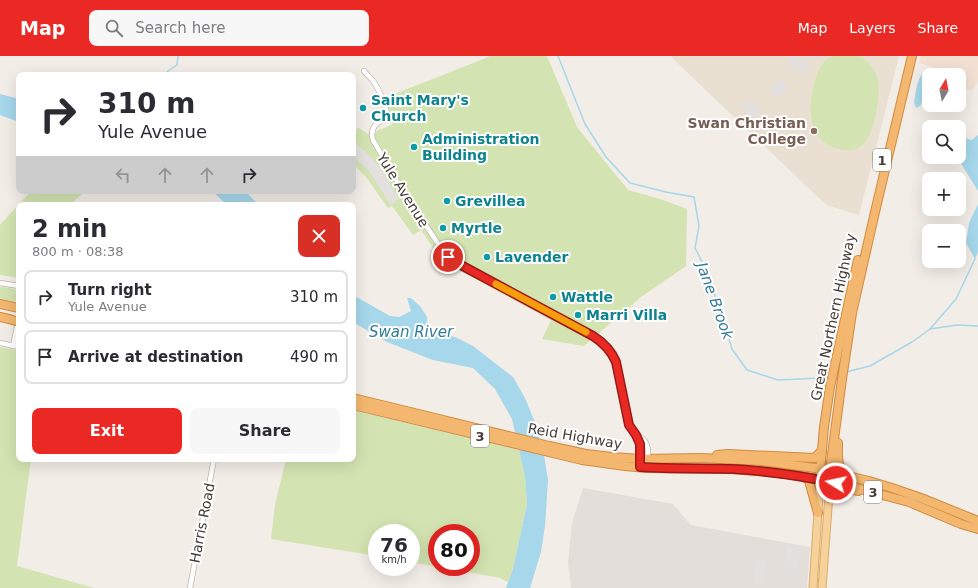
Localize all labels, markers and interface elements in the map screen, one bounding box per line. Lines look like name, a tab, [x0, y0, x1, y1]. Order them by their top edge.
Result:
search box	[89, 10, 369, 46]
text: Map	[20, 17, 65, 39]
icon: search	[103, 17, 125, 39]
text: Search here	[135, 19, 225, 37]
text: Map	[798, 20, 827, 36]
text: Layers	[849, 20, 896, 36]
text: Share	[918, 20, 958, 36]
north arrow	[922, 68, 966, 112]
map controls	[922, 68, 966, 268]
text: 310 m	[98, 87, 195, 120]
icon: right	[32, 88, 84, 140]
place label: Saint Mary's Church	[371, 92, 469, 124]
marker: Saint Mary's Church	[358, 103, 368, 113]
place label: Swan Christian College	[688, 115, 806, 147]
button: search	[922, 120, 966, 164]
text: Yule Avenue	[98, 121, 207, 142]
marker: Swan Christian College	[809, 126, 819, 136]
place label: Administration Building	[422, 131, 539, 163]
marker: Administration Building	[409, 142, 419, 152]
street label: Yule Avenue	[373, 149, 432, 230]
road number: 1	[873, 149, 891, 171]
icon: left	[112, 164, 134, 186]
icon: ahead	[154, 164, 176, 186]
icon: ahead	[196, 164, 218, 186]
icon: right	[238, 164, 260, 186]
button: +	[922, 172, 966, 216]
place label: Grevillea	[455, 193, 525, 209]
marker: Grevillea	[442, 196, 452, 206]
text: 2 min	[32, 215, 107, 243]
button: close	[298, 215, 340, 257]
place label: Myrtle	[451, 220, 502, 236]
marker: Myrtle	[438, 223, 448, 233]
button: −	[922, 224, 966, 268]
street label: Great Northern Highway	[807, 232, 859, 402]
pin	[431, 240, 465, 274]
text: 800 m · 08:38	[32, 244, 123, 259]
icon: arrive	[437, 246, 459, 268]
place label: Lavender	[495, 249, 568, 265]
marker: Lavender	[482, 252, 492, 262]
water label: Jane Brook	[692, 257, 738, 343]
text: Turn right	[68, 281, 152, 299]
icon: right	[34, 286, 56, 308]
text: 310 m	[290, 288, 338, 306]
place label: Wattle	[561, 289, 613, 305]
marker: Wattle	[548, 292, 558, 302]
text: Yule Avenue	[68, 299, 147, 314]
place label: Marri Villa	[586, 307, 667, 323]
marker: Marri Villa	[573, 310, 583, 320]
water label: Swan River	[369, 323, 454, 341]
icon: arrive	[34, 346, 56, 368]
text: Arrive at destination	[68, 348, 243, 366]
text: 490 m	[290, 348, 338, 366]
button: Exit	[32, 408, 182, 454]
button: Share	[190, 408, 340, 454]
street label: Reid Highway	[527, 420, 623, 452]
road number: 3	[471, 425, 489, 447]
position arrow	[815, 462, 857, 504]
road number: 3	[864, 481, 882, 503]
street label: Harris Road	[186, 482, 218, 564]
speed limit sign: 80	[428, 524, 480, 576]
text: 76	[380, 533, 408, 557]
text: km/h	[381, 554, 407, 565]

